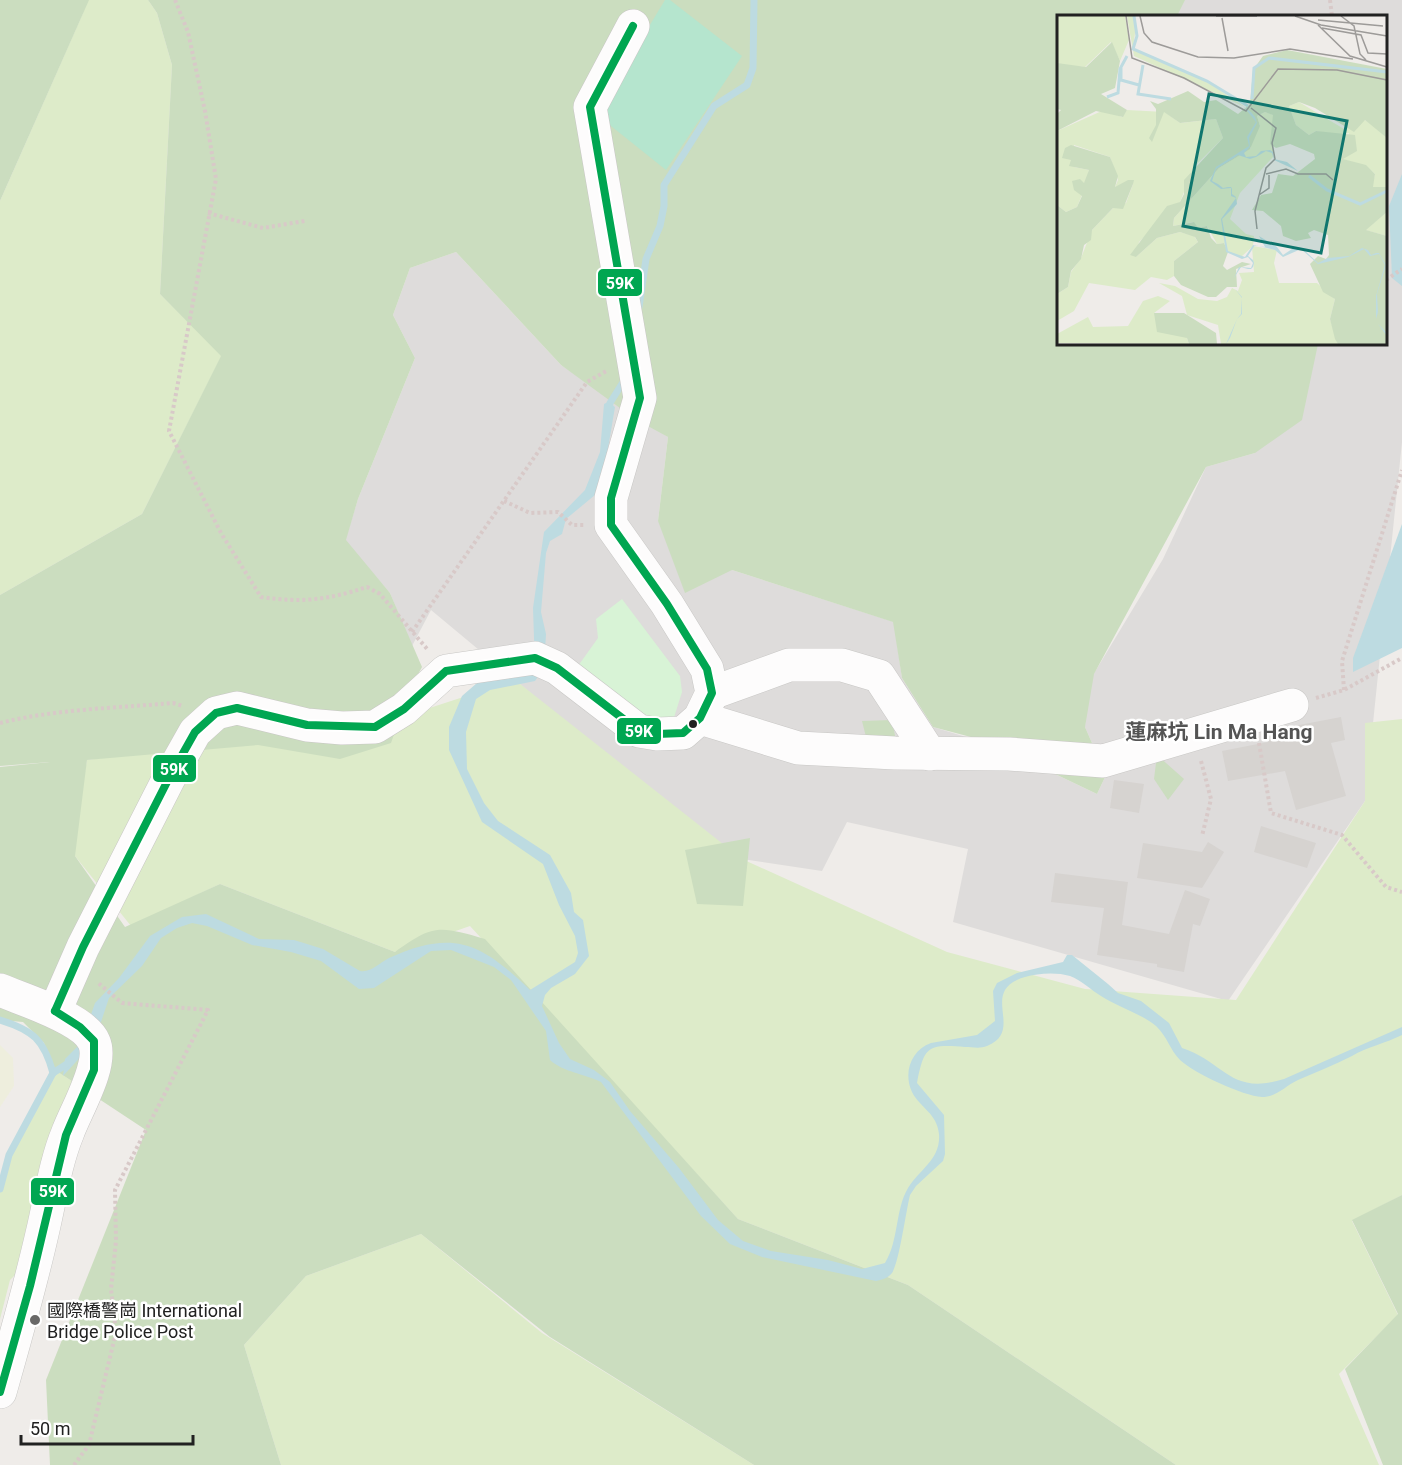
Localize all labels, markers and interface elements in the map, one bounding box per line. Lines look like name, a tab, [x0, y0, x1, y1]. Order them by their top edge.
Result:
inset map	[1057, 15, 1387, 345]
line badge: 59K	[597, 268, 643, 297]
text: 59K	[606, 274, 635, 293]
line badge: 59K	[616, 717, 662, 745]
unlabelled marker	[687, 718, 699, 730]
district label: 蓮麻坑 Lin Ma Hang	[1126, 720, 1312, 744]
text: 59K	[625, 722, 654, 741]
line badge: 59K	[152, 754, 197, 783]
text: 59K	[160, 760, 189, 779]
line badge: 59K	[30, 1177, 75, 1206]
text: 59K	[39, 1182, 68, 1201]
place label: 國際橋警崗 International Bridge Police Post	[47, 1300, 242, 1342]
marker: 國際橋警崗 International Bridge Police Post	[28, 1313, 42, 1327]
scale bar	[21, 1408, 194, 1446]
text: 50 m	[30, 1418, 70, 1439]

